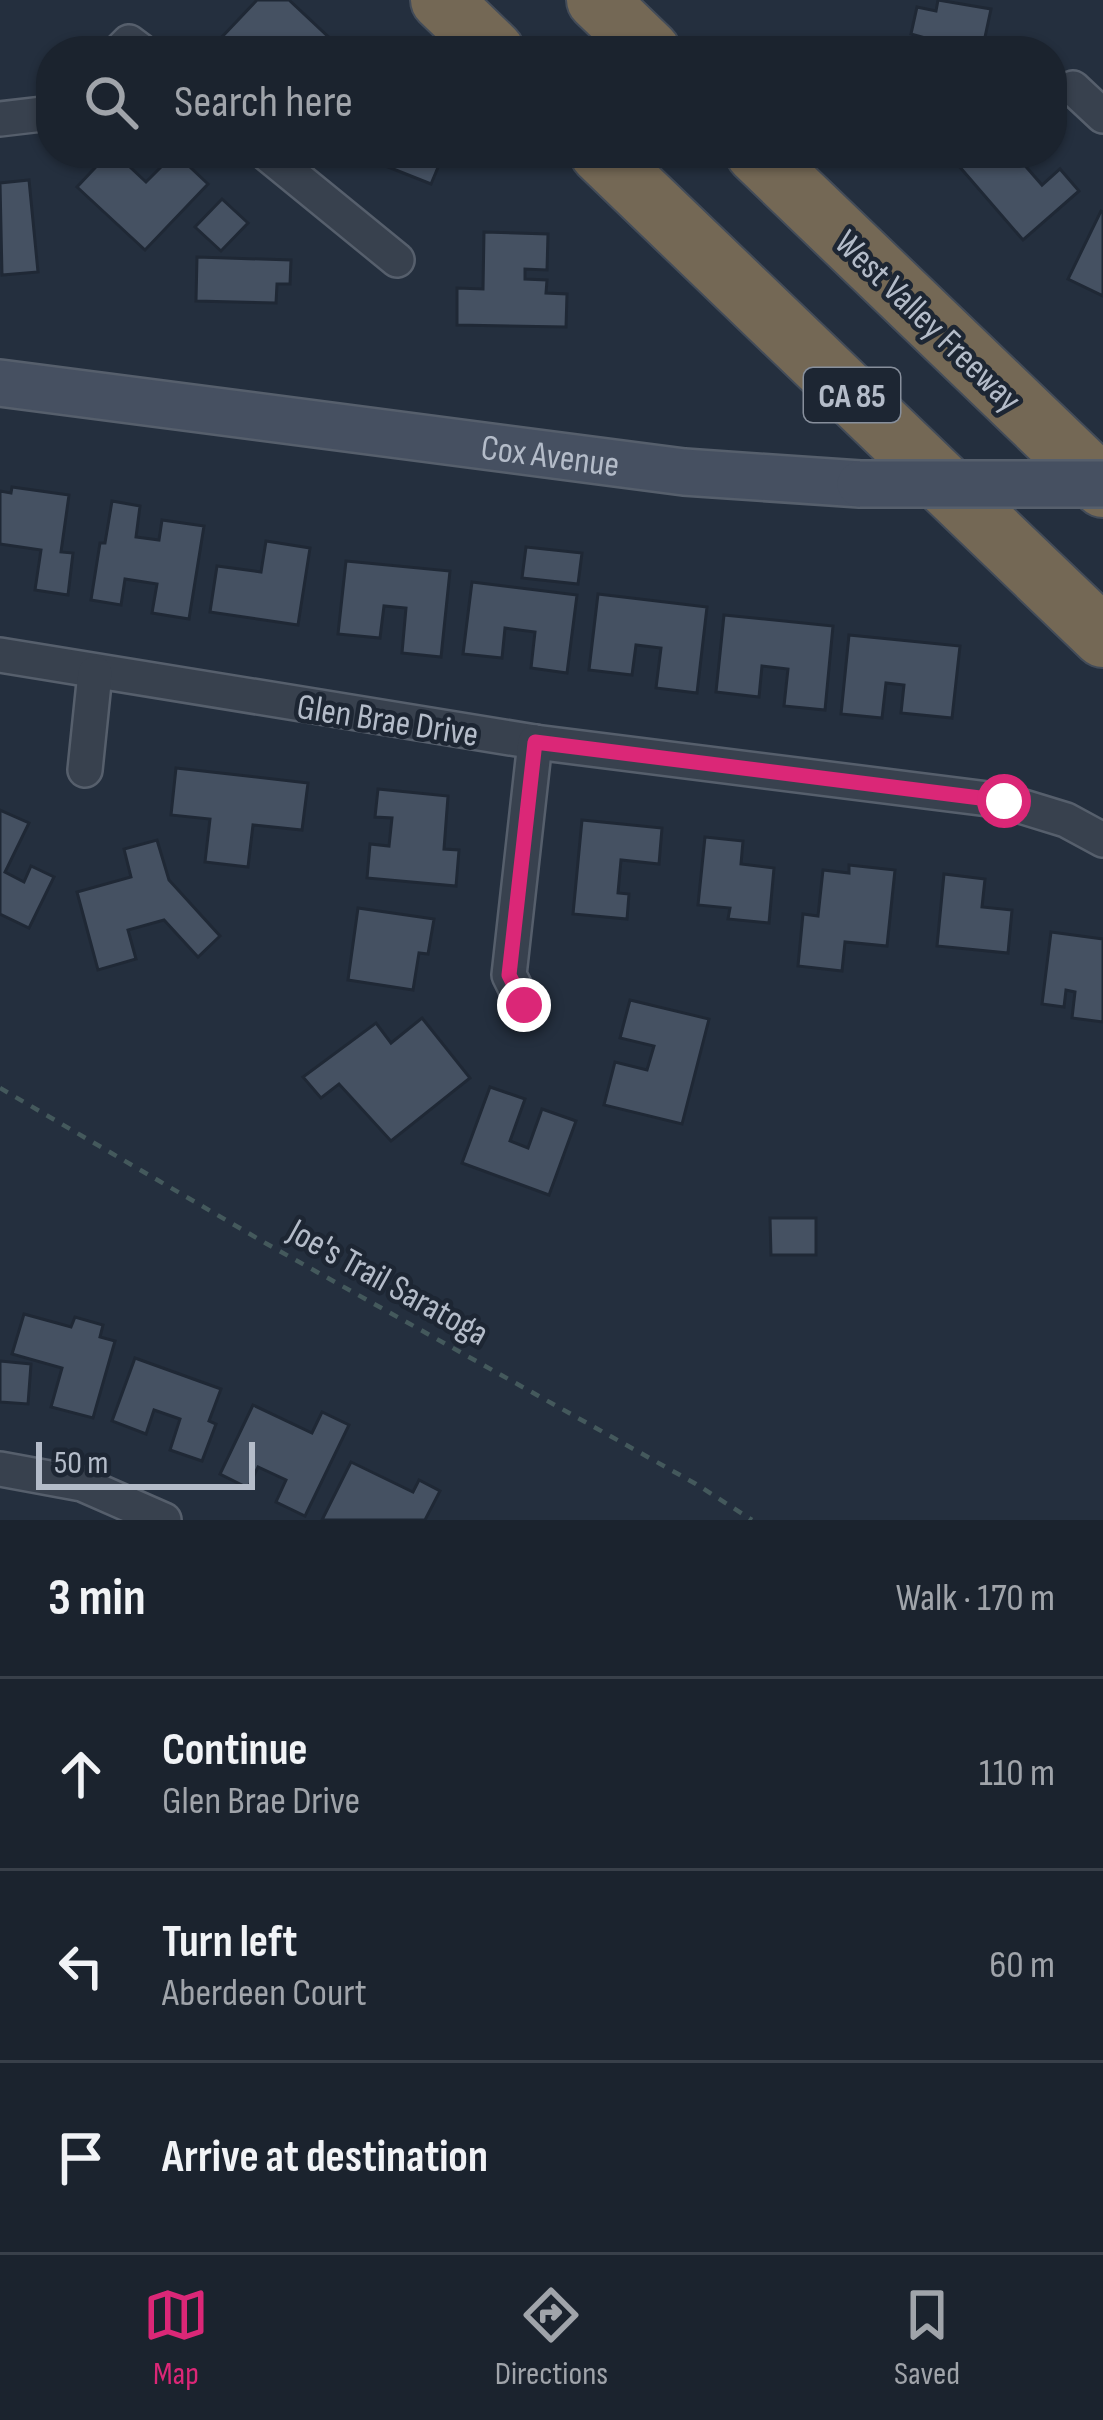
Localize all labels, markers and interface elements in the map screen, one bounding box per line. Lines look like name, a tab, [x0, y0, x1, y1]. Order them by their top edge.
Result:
search box	[36, 36, 1067, 168]
icon: search	[78, 69, 144, 135]
text: Search here	[174, 75, 353, 130]
street label: West Valley Freeway	[825, 222, 1029, 422]
road number: CA 85	[804, 368, 900, 422]
street label: Cox Avenue	[478, 427, 622, 487]
street label: Glen Brae Drive	[294, 686, 481, 757]
route start	[977, 774, 1031, 828]
route end	[497, 978, 551, 1032]
street label: Joe's Trail Saratoga	[279, 1210, 495, 1356]
scale bar	[36, 1436, 255, 1489]
text: 50 m	[54, 1443, 108, 1483]
text: 3 min	[48, 1568, 146, 1629]
text: Walk · 170 m	[896, 1575, 1055, 1622]
text: Continue	[162, 1723, 308, 1778]
icon: ahead	[48, 1741, 114, 1807]
text: 110 m	[979, 1750, 1055, 1797]
text: Glen Brae Drive	[162, 1778, 360, 1825]
text: Turn left	[162, 1915, 297, 1970]
icon: left	[48, 1933, 114, 1999]
text: 60 m	[989, 1942, 1055, 1989]
text: Aberdeen Court	[162, 1970, 367, 2017]
icon: arrive	[48, 2125, 114, 2191]
text: Arrive at destination	[162, 2130, 488, 2185]
tab: Map	[143, 2282, 209, 2394]
tab: Directions	[495, 2282, 608, 2394]
tab: Saved	[894, 2282, 960, 2394]

